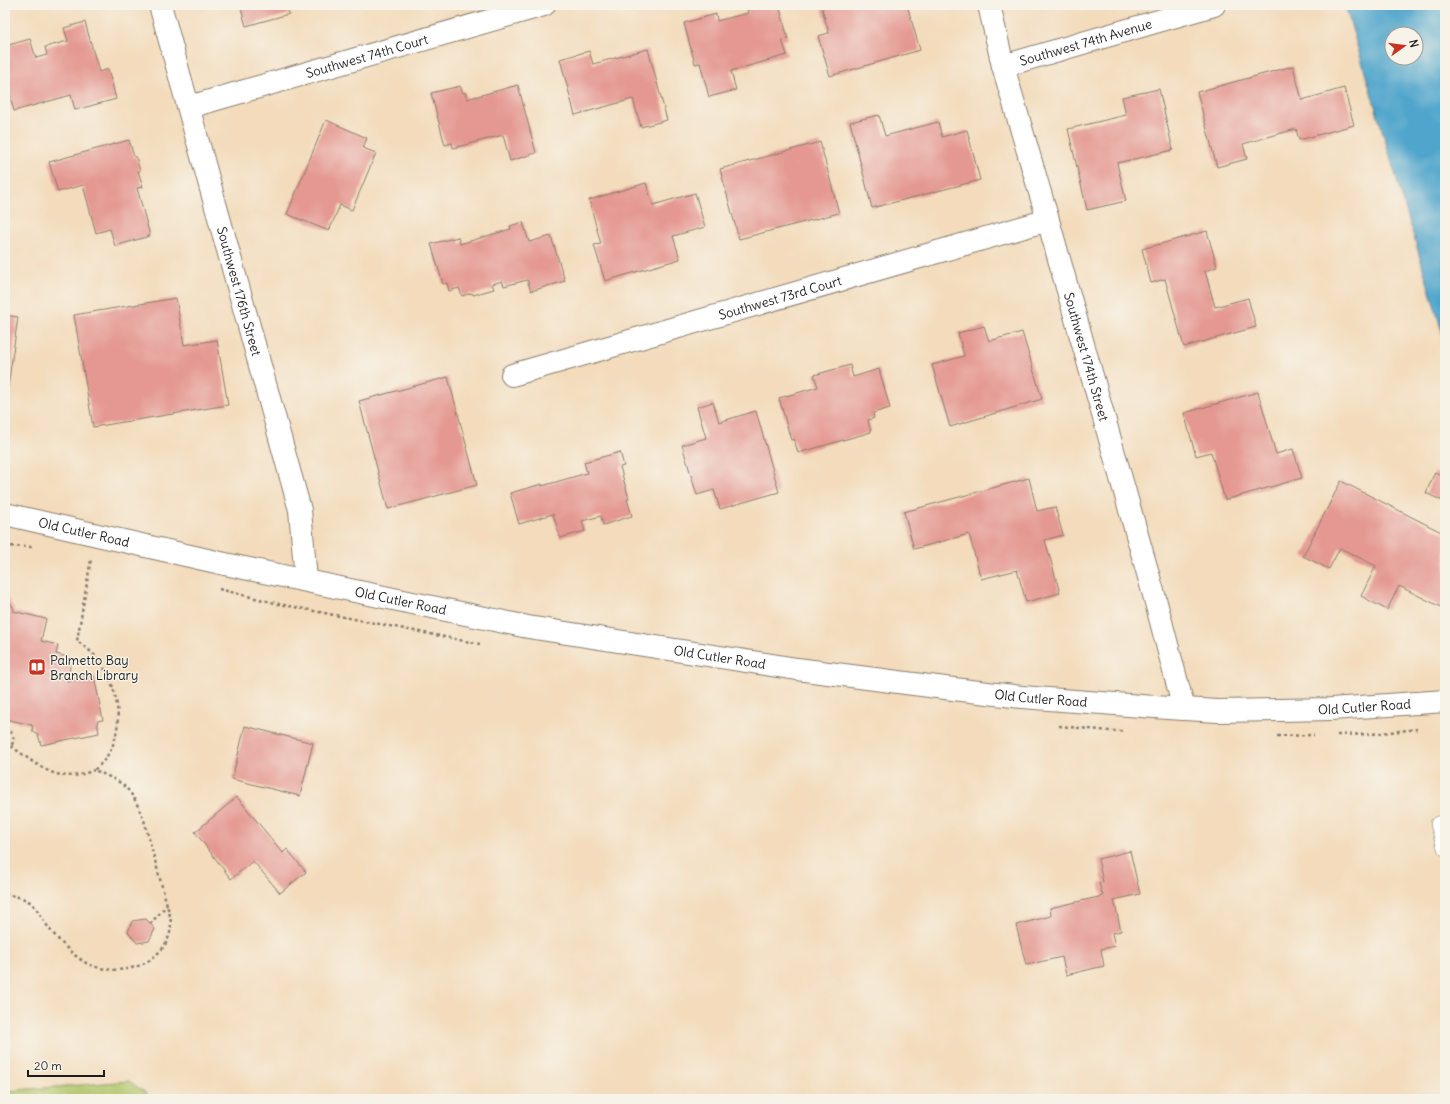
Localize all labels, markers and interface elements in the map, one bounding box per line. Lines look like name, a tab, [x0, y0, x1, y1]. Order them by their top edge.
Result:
street label: Southwest 74th Avenue	[1018, 15, 1154, 70]
north arrow	[1384, 26, 1424, 66]
street label: Southwest 74th Court	[304, 31, 431, 82]
text: N	[1406, 38, 1421, 49]
street label: Southwest 176th Street	[213, 225, 265, 358]
street label: Southwest 73rd Court	[717, 272, 844, 324]
street label: Southwest 174th Street	[1060, 290, 1113, 424]
street label: Old Cutler Road	[37, 514, 131, 551]
street label: Old Cutler Road	[353, 583, 448, 619]
street label: Old Cutler Road	[672, 642, 767, 673]
place label: Palmetto Bay Branch Library	[50, 652, 138, 684]
library icon: Palmetto Bay Branch Library	[27, 657, 47, 677]
street label: Old Cutler Road	[994, 686, 1088, 711]
street label: Old Cutler Road	[1318, 695, 1412, 718]
scale bar	[28, 1052, 104, 1078]
text: 20 m	[34, 1058, 62, 1073]

